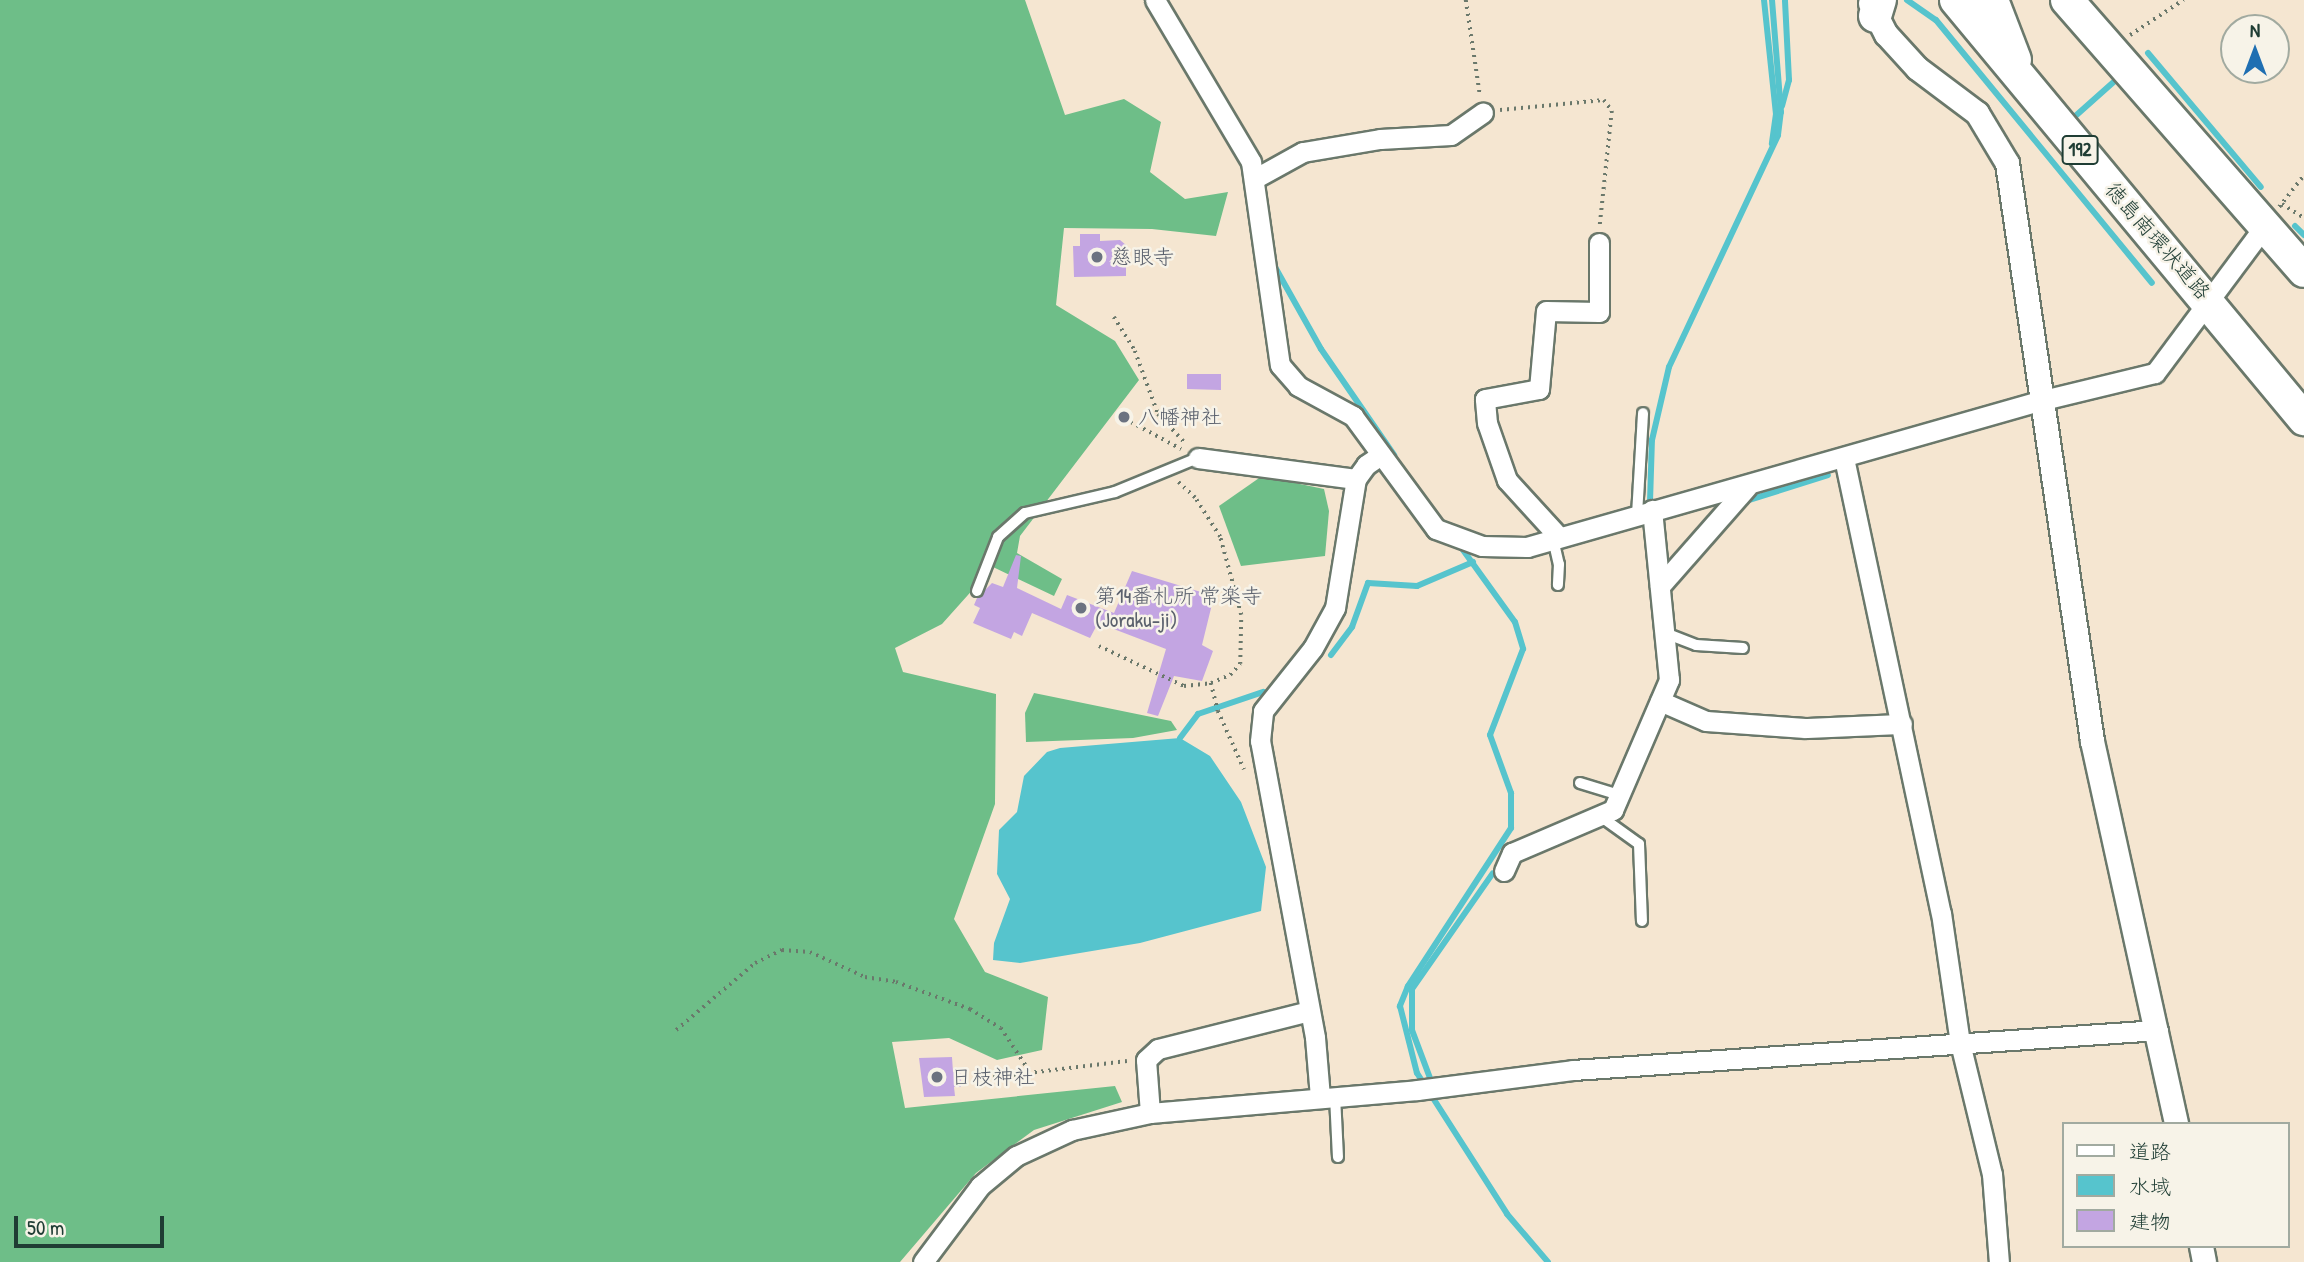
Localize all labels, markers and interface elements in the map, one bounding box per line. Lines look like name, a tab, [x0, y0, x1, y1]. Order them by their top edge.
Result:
north arrow	[2220, 14, 2290, 84]
text: N	[2250, 17, 2260, 43]
road number: 192	[2061, 134, 2099, 166]
street label: 徳島南環状道路	[2100, 177, 2216, 305]
place label: 慈眼寺	[1111, 244, 1174, 270]
marker: 慈眼寺	[1089, 249, 1105, 265]
place label: 八幡神社	[1138, 404, 1222, 430]
marker: 八幡神社	[1116, 409, 1132, 425]
place label: 第14番札所 常楽寺 (Joraku-ji)	[1095, 583, 1262, 633]
marker: 第14番札所 常楽寺 (Joraku-ji)	[1073, 600, 1089, 616]
place label: 日枝神社	[951, 1064, 1035, 1090]
marker: 日枝神社	[929, 1069, 945, 1085]
legend	[2062, 1122, 2290, 1248]
text: 道路	[2129, 1137, 2171, 1166]
text: 水域	[2129, 1172, 2171, 1201]
scale bar	[18, 1202, 168, 1246]
text: 建物	[2129, 1207, 2171, 1236]
text: 50 m	[27, 1213, 64, 1242]

